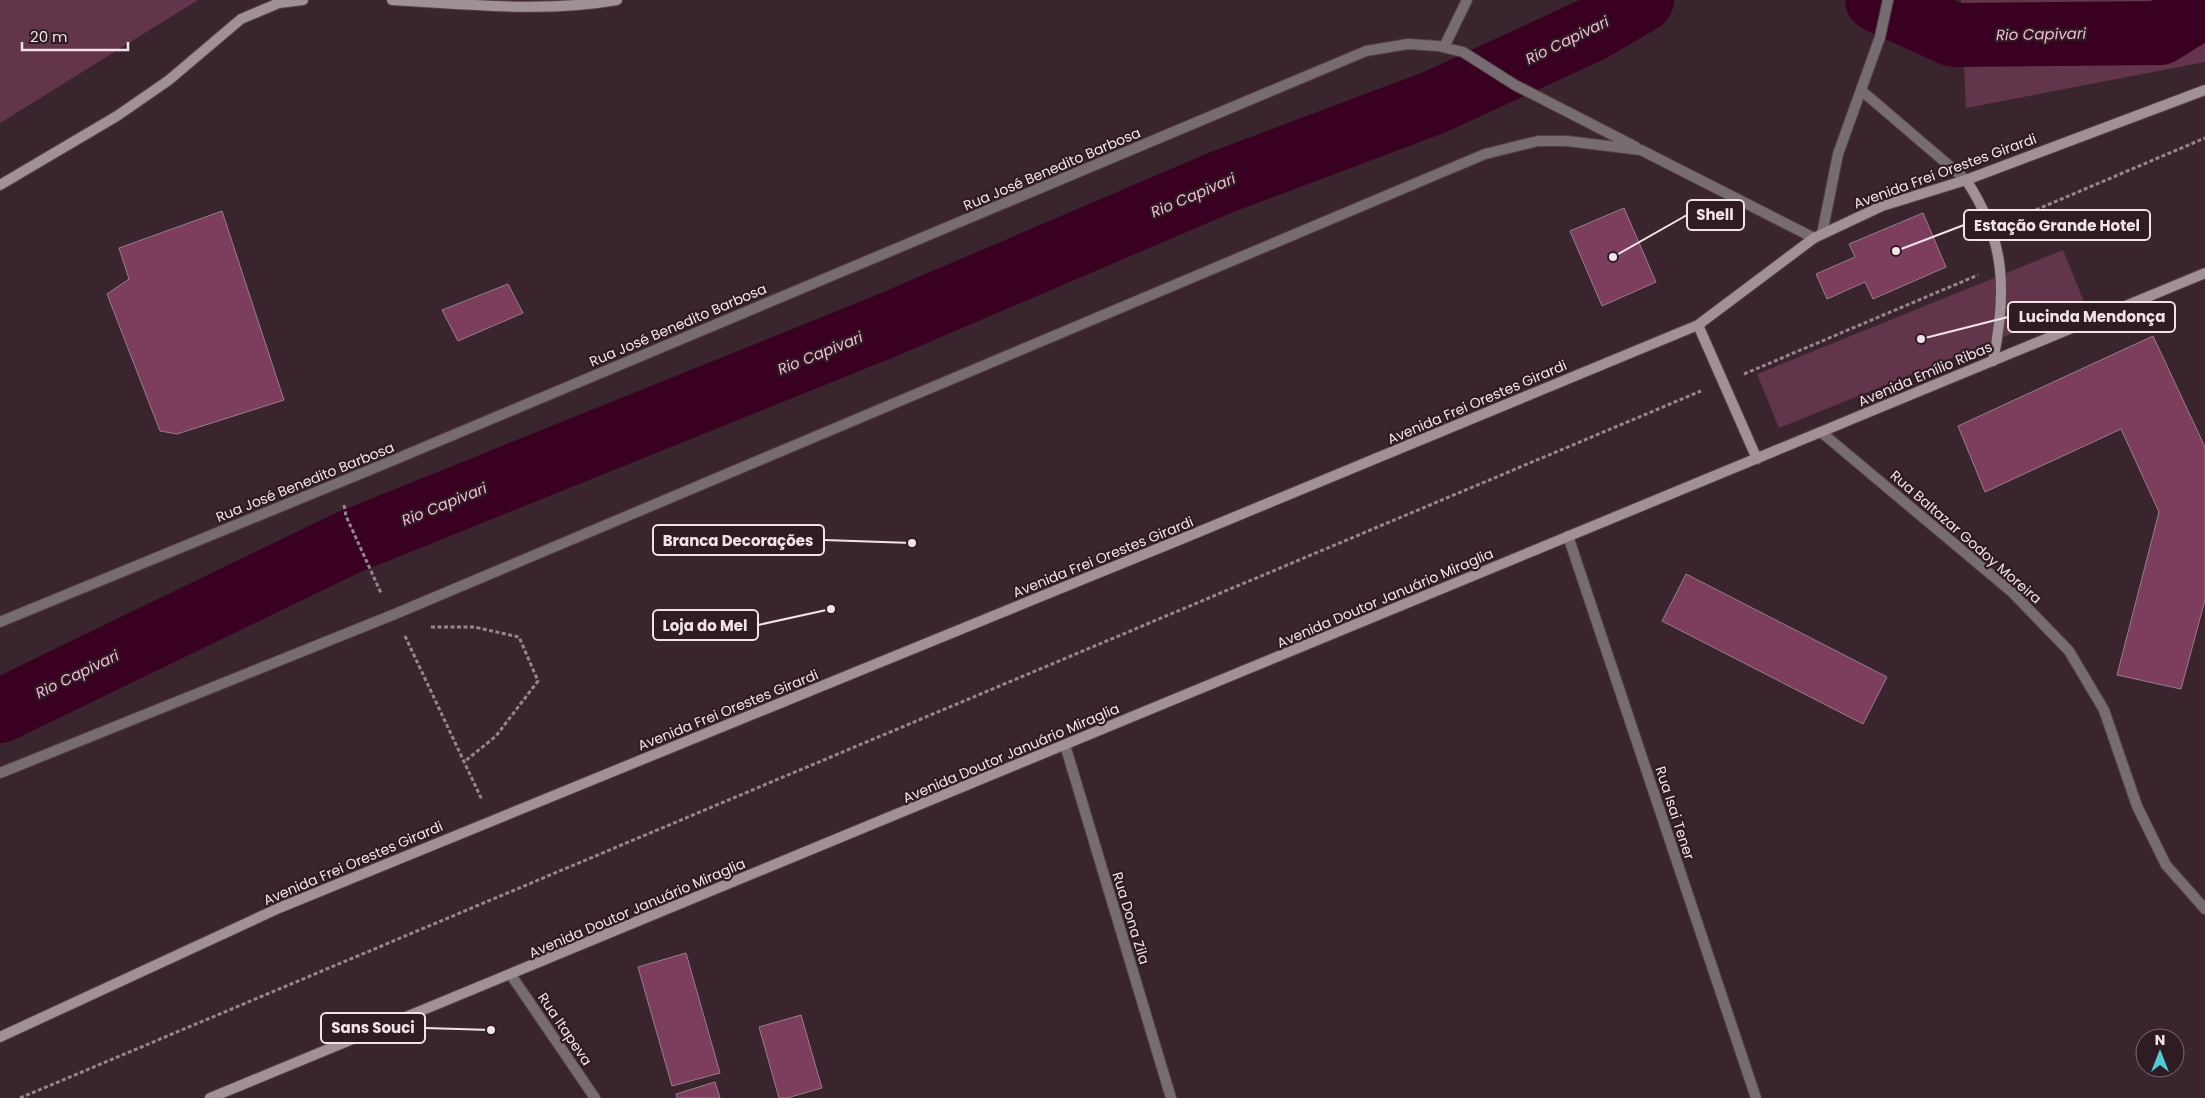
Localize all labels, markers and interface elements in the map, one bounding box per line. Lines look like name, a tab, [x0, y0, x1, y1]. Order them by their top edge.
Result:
water label: Rio Capivari	[1522, 11, 1612, 69]
scale bar	[22, 20, 129, 52]
water label: Rio Capivari	[1996, 23, 2087, 45]
text: 20 m	[30, 26, 68, 47]
street label: Rua José Benedito Barbosa	[960, 123, 1144, 215]
street label: Avenida Frei Orestes Girardi	[1851, 129, 2039, 213]
water label: Rio Capivari	[1147, 168, 1239, 222]
callout: Shell	[1687, 200, 1744, 230]
text: Shell	[1696, 204, 1734, 225]
callout: Estação Grande Hotel	[1964, 210, 2150, 240]
text: Estação Grande Hotel	[1974, 215, 2140, 236]
street label: Rua José Benedito Barbosa	[586, 279, 770, 371]
callout: Lucinda Mendonça	[2008, 302, 2175, 332]
text: Lucinda Mendonça	[2019, 306, 2165, 327]
water label: Rio Capivari	[774, 326, 866, 380]
street label: Avenida Emílio Ribas	[1855, 337, 1995, 411]
street label: Avenida Frei Orestes Girardi	[1384, 355, 1570, 449]
street label: Rua José Benedito Barbosa	[213, 437, 397, 527]
street label: Rua Baltazar Godoy Moreira	[1886, 466, 2046, 608]
water label: Rio Capivari	[398, 477, 490, 531]
street label: Avenida Frei Orestes Girardi	[1010, 512, 1196, 602]
callout: Branca Decorações	[653, 525, 824, 555]
text: Branca Decorações	[663, 530, 813, 551]
street label: Avenida Doutor Januário Miraglia	[1274, 543, 1496, 653]
callout: Loja do Mel	[653, 610, 758, 640]
text: Loja do Mel	[663, 615, 747, 636]
water label: Rio Capivari	[32, 645, 122, 703]
street label: Avenida Frei Orestes Girardi	[635, 665, 821, 755]
street label: Avenida Doutor Januário Miraglia	[900, 698, 1122, 808]
street label: Rua Isai Tener	[1650, 764, 1700, 862]
street label: Avenida Frei Orestes Girardi	[260, 816, 446, 910]
street label: Avenida Doutor Januário Miraglia	[526, 853, 748, 963]
street label: Rua Dona Zila	[1107, 869, 1155, 967]
street label: Rua Itapeva	[533, 989, 597, 1069]
callout: Sans Souci	[321, 1013, 425, 1043]
text: Sans Souci	[331, 1017, 415, 1038]
north arrow	[2135, 1028, 2185, 1078]
text: N	[2155, 1030, 2165, 1050]

